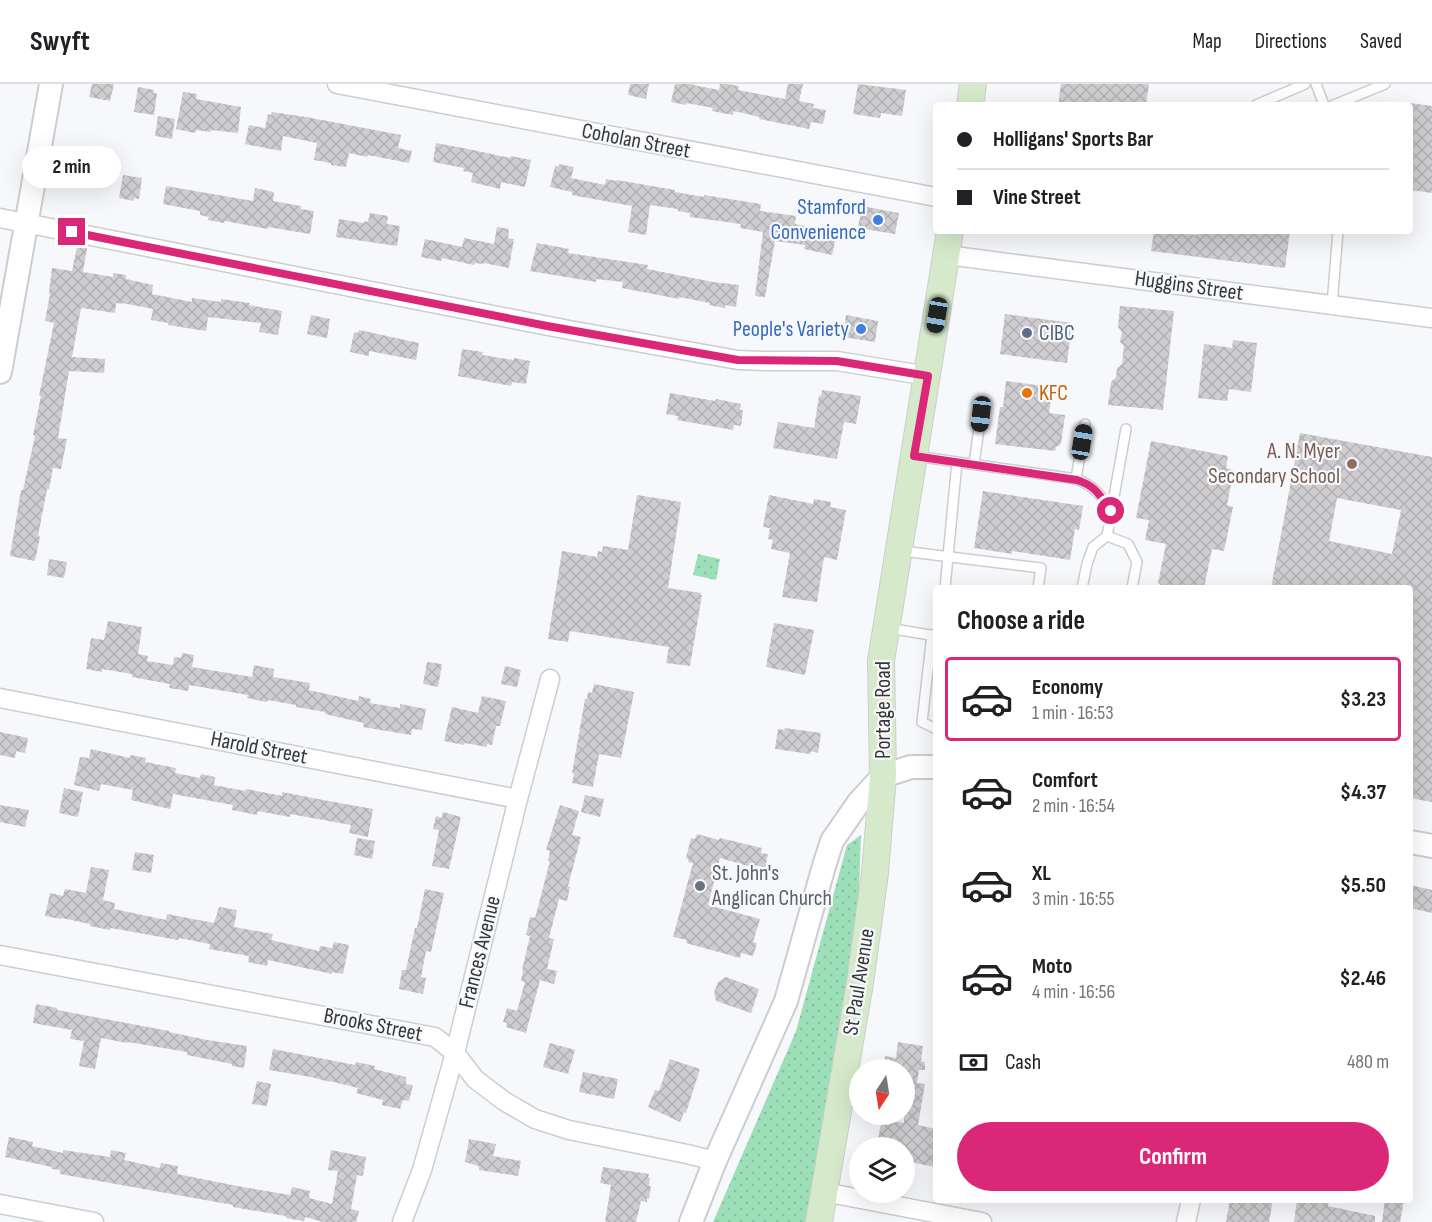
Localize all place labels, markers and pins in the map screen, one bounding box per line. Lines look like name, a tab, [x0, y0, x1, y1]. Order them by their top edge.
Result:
place label: Stamford Convenience	[771, 194, 866, 246]
marker: Stamford Convenience	[871, 213, 885, 227]
place label: People's Variety	[733, 316, 849, 343]
place label: CIBC	[1039, 320, 1075, 347]
marker: People's Variety	[854, 322, 868, 336]
marker: CIBC	[1020, 326, 1034, 340]
place label: KFC	[1039, 380, 1068, 407]
marker: KFC	[1020, 386, 1034, 400]
place label: A. N. Myer Secondary School	[1208, 438, 1340, 490]
marker: A. N. Myer Secondary School	[1345, 457, 1359, 471]
place label: St. John's Anglican Church	[711, 860, 832, 912]
marker: St. John's Anglican Church	[693, 879, 707, 893]

